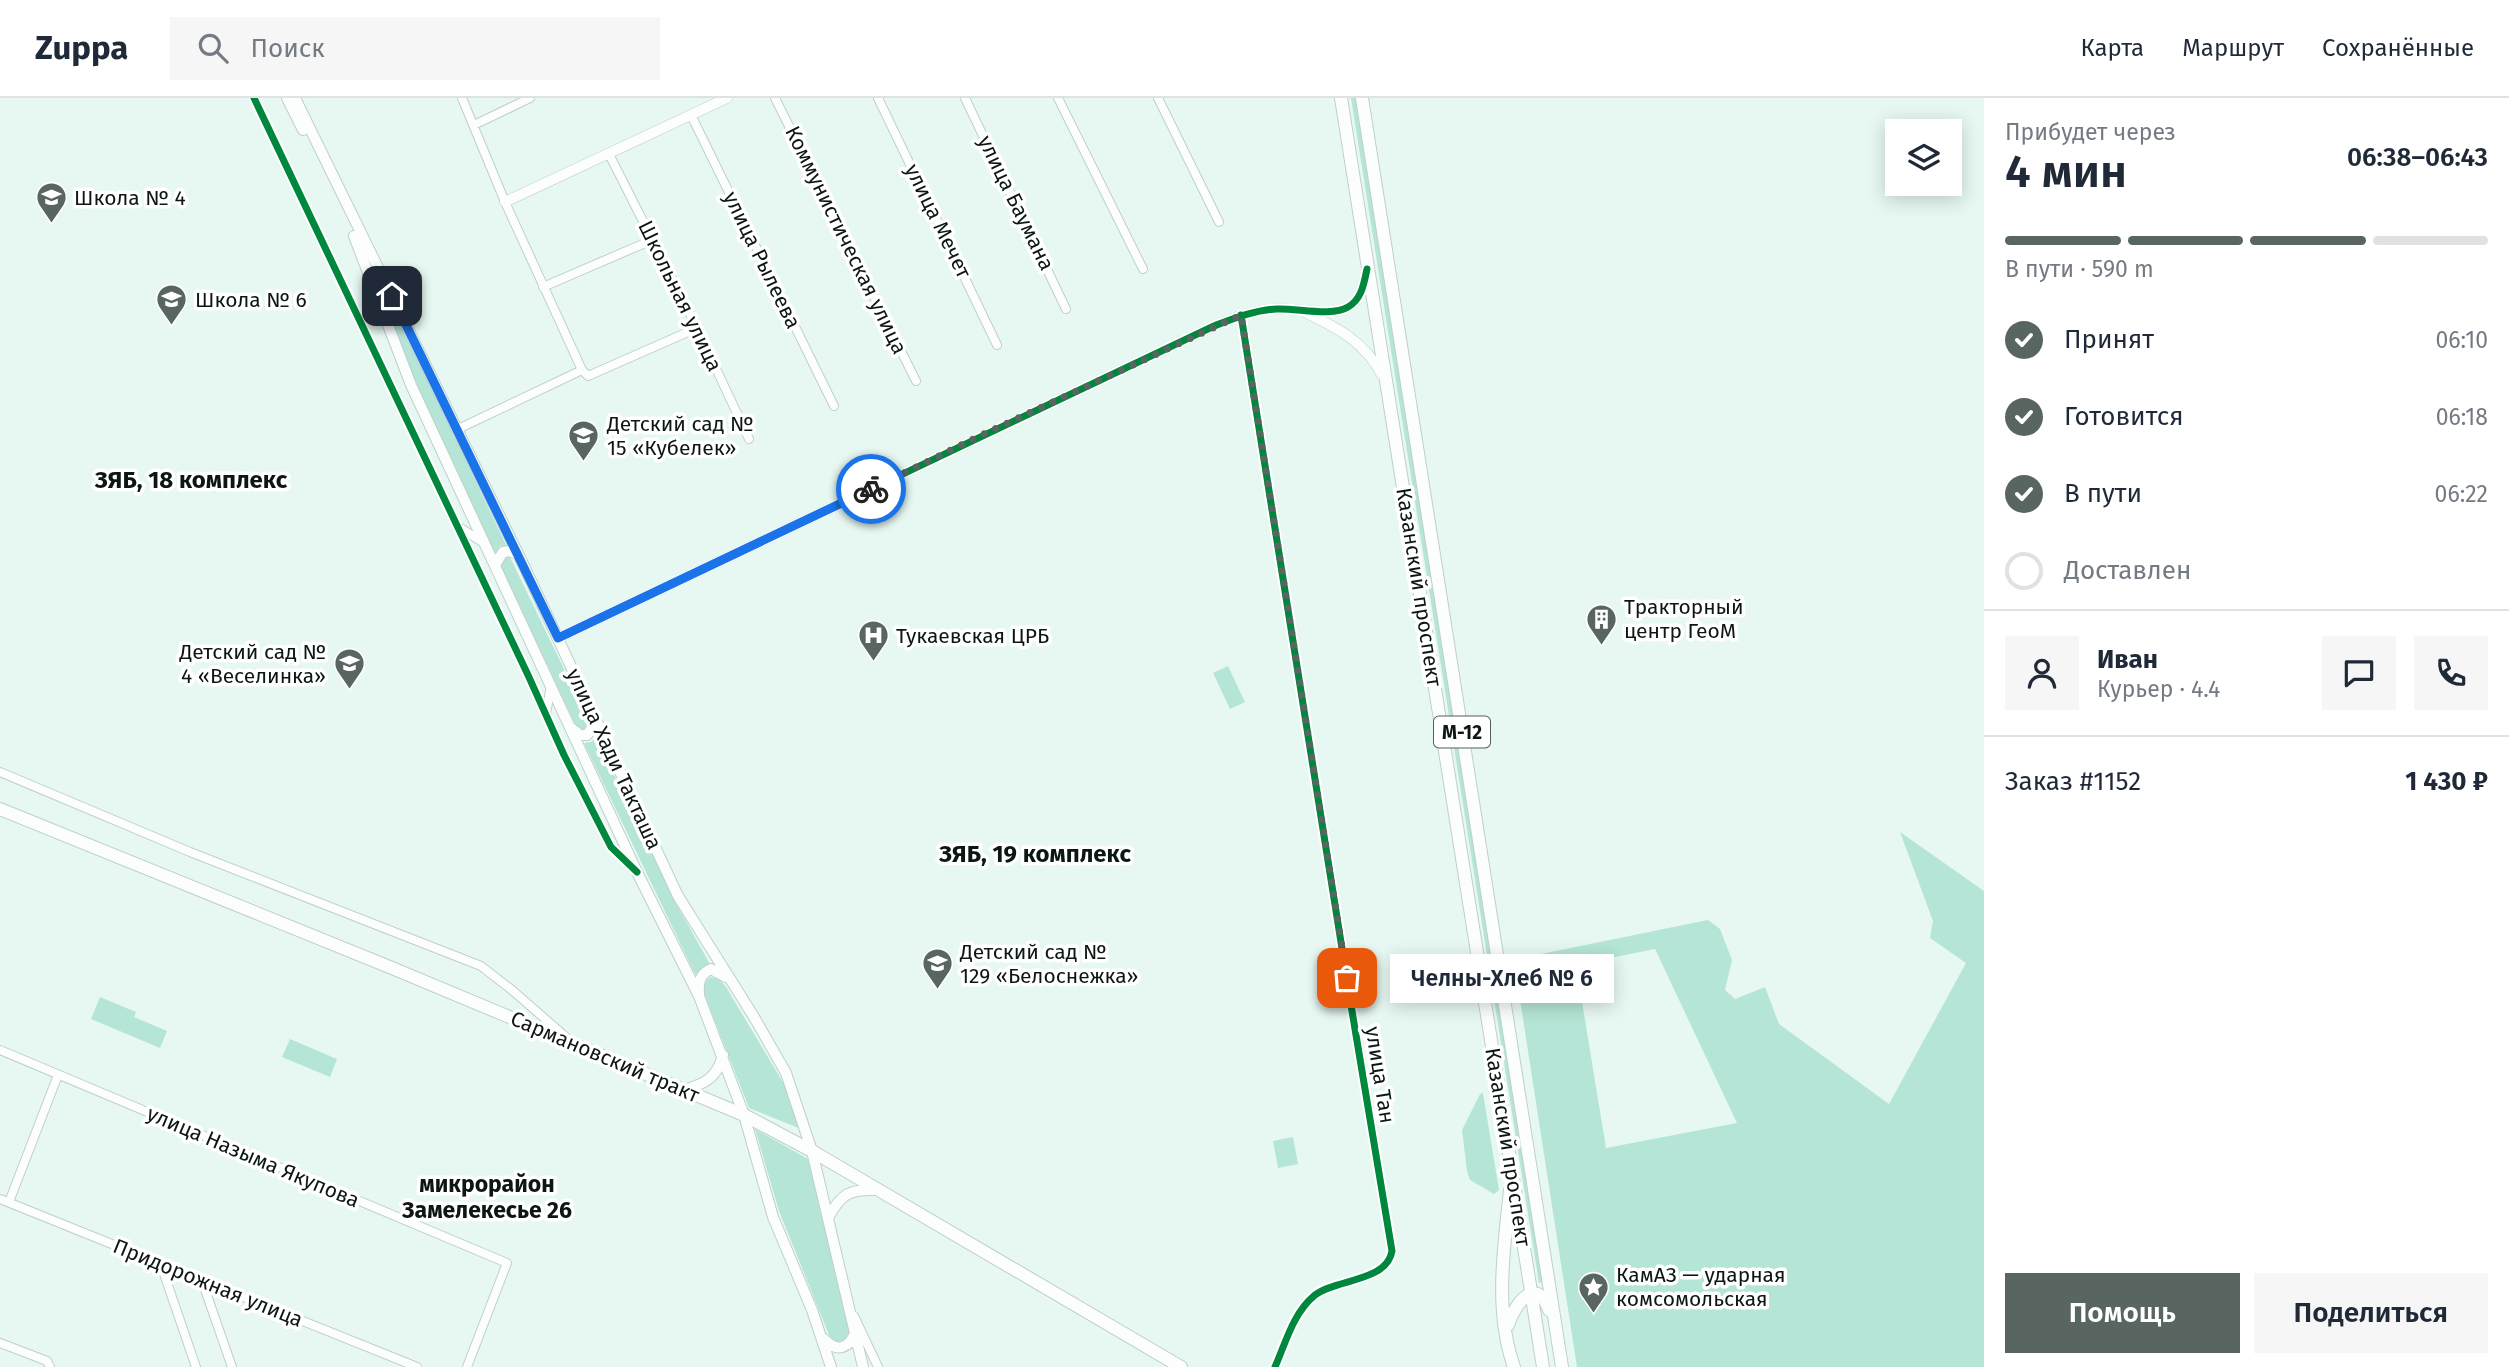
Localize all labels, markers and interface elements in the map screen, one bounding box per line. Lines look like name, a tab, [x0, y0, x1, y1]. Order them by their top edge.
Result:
search box	[170, 17, 660, 80]
text: Zuppa	[35, 28, 128, 68]
icon: search	[194, 29, 232, 67]
text: Поиск	[250, 33, 325, 64]
text: Карта	[2081, 34, 2144, 62]
text: Маршрут	[2182, 34, 2284, 62]
text: Сохранённые	[2322, 34, 2474, 62]
text: Прибудет через	[2005, 118, 2176, 146]
map controls	[1885, 119, 1962, 196]
button: layers	[1885, 119, 1962, 196]
street label: Коммунистическая улица	[779, 122, 913, 358]
street label: улица Баумана	[972, 131, 1060, 275]
text: 06:38–06:43	[2347, 142, 2488, 173]
text: 4 мин	[2005, 144, 2127, 199]
street label: улица Мечет	[899, 160, 977, 283]
school or university icon: Школа № 4	[34, 181, 68, 225]
place label: Школа № 4	[74, 185, 186, 211]
street label: улица Рылеева	[718, 187, 806, 333]
street label: Школьная улица	[632, 216, 728, 376]
text: В пути · 590 m	[2005, 255, 2154, 283]
pin	[362, 266, 422, 326]
icon: home	[373, 277, 411, 315]
school or university icon: Школа № 6	[155, 283, 189, 327]
place label: Школа № 6	[195, 287, 307, 313]
icon: check	[2005, 321, 2043, 359]
text: Принят	[2064, 324, 2154, 355]
text: 06:10	[2436, 326, 2488, 354]
icon: check	[2005, 398, 2043, 436]
text: Готовится	[2064, 401, 2184, 432]
text: 06:18	[2436, 403, 2488, 431]
place label: Детский сад № 15 «Кубелек»	[606, 411, 754, 461]
school or university icon: Детский сад № 15 «Кубелек»	[567, 419, 601, 463]
courier	[836, 454, 906, 524]
district label: ЗЯБ, 18 комплекс	[94, 466, 288, 494]
icon: bike	[852, 470, 890, 508]
icon: check	[2005, 475, 2043, 513]
text: В пути	[2064, 478, 2142, 509]
text: 06:22	[2435, 480, 2488, 508]
street label: Казанский проспект	[1390, 486, 1448, 689]
text: Доставлен	[2064, 555, 2191, 586]
place label: Тракторный центр ГеоМ	[1624, 594, 1744, 644]
building icon: Тракторный центр ГеоМ	[1584, 602, 1618, 646]
hospital icon: Тукаевская ЦРБ	[856, 619, 890, 663]
place label: Тукаевская ЦРБ	[896, 623, 1049, 649]
button: person	[2005, 636, 2079, 710]
button: chat	[2322, 636, 2396, 710]
button: phone	[2414, 636, 2488, 710]
place label: Детский сад № 4 «Веселинка»	[179, 639, 326, 689]
text: Иван	[2097, 644, 2158, 675]
school or university icon: Детский сад № 4 «Веселинка»	[332, 647, 366, 691]
street label: улица Хади Такташа	[561, 664, 667, 854]
text: Курьер · 4.4	[2097, 675, 2220, 703]
road number: М-12	[1434, 716, 1490, 748]
text: Заказ #1152	[2005, 766, 2141, 797]
text: 1 430 ₽	[2405, 766, 2488, 797]
district label: ЗЯБ, 19 комплекс	[938, 840, 1131, 868]
place label: Детский сад № 129 «Белоснежка»	[959, 939, 1138, 989]
school or university icon: Детский сад № 129 «Белоснежка»	[920, 947, 954, 991]
pin	[1317, 948, 1377, 1008]
callout: Челны-Хлеб № 6	[1389, 954, 1613, 1002]
icon: bag	[1328, 959, 1366, 997]
text: Челны-Хлеб № 6	[1411, 964, 1593, 992]
street label: Сармановский тракт	[507, 1005, 704, 1109]
street label: улица Тан	[1360, 1025, 1400, 1125]
street label: Казанский проспект	[1479, 1046, 1537, 1249]
street label: улица Назыма Якупова	[143, 1100, 363, 1214]
district label: микрорайон Замелекесье 26	[401, 1170, 572, 1224]
street label: Придорожная улица	[109, 1233, 307, 1333]
place label: КамАЗ — ударная комсомольская	[1616, 1262, 1786, 1312]
place icon: КамАЗ — ударная комсомольская	[1576, 1270, 1610, 1314]
button: Помощь	[2005, 1273, 2240, 1353]
button: Поделиться	[2254, 1273, 2488, 1353]

